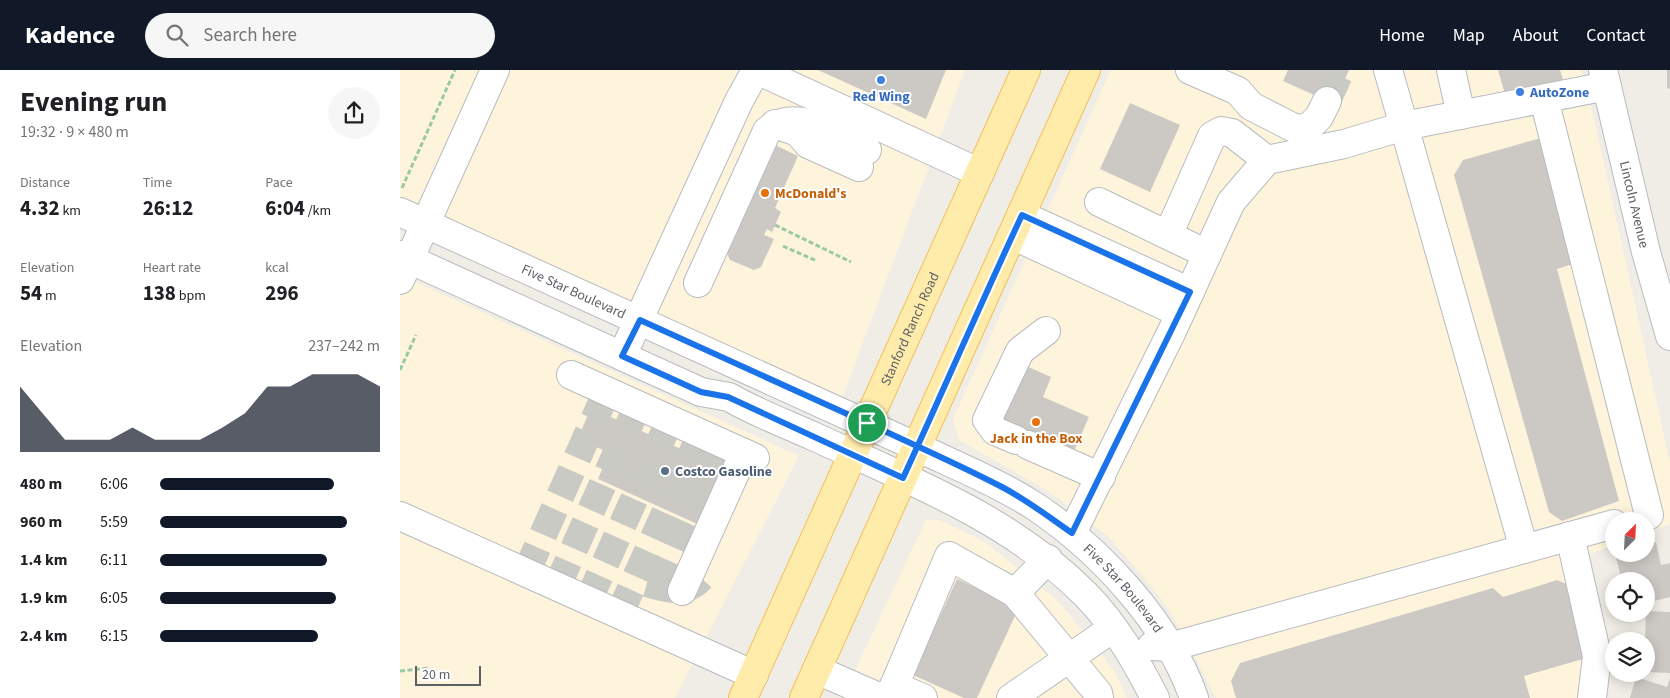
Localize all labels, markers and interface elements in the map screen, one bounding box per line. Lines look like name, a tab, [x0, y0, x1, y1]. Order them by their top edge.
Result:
search box	[145, 13, 495, 58]
text: Kadence	[25, 18, 115, 53]
icon: search	[163, 21, 191, 49]
text: Search here	[203, 22, 297, 49]
text: Home	[1379, 23, 1425, 48]
text: Map	[1453, 23, 1485, 48]
text: About	[1513, 23, 1558, 48]
text: Contact	[1586, 23, 1645, 48]
marker: Red Wing	[875, 74, 887, 86]
text: Evening run	[20, 82, 167, 122]
place label: AutoZone	[1529, 83, 1589, 103]
marker: AutoZone	[1514, 86, 1526, 98]
button: share	[328, 87, 380, 139]
place label: Red Wing	[852, 87, 910, 107]
text: 19:32 · 9 × 480 m	[20, 121, 129, 143]
street label: Lincoln Avenue	[1614, 159, 1654, 250]
text: Distance	[20, 173, 70, 193]
text: Time	[143, 173, 172, 193]
text: Pace	[265, 173, 293, 193]
place label: McDonald's	[775, 184, 846, 204]
marker: McDonald's	[759, 187, 771, 199]
text: 4.32	[20, 193, 60, 223]
text: 26:12	[143, 193, 193, 223]
text: 6:04	[265, 193, 305, 223]
text: km	[60, 201, 81, 221]
text: /km	[305, 201, 331, 221]
text: Elevation	[20, 258, 75, 278]
text: Heart rate	[143, 258, 201, 278]
text: kcal	[265, 258, 289, 278]
street label: Five Star Boulevard	[518, 259, 629, 324]
street label: Stanford Ranch Road	[876, 269, 945, 389]
text: 54	[20, 278, 42, 308]
text: 138	[143, 278, 176, 308]
text: 296	[265, 278, 299, 308]
text: m	[42, 286, 57, 306]
text: bpm	[176, 286, 206, 306]
text: Elevation	[20, 335, 82, 357]
text: 237–242 m	[308, 335, 380, 357]
pin	[846, 402, 888, 444]
icon: arrive	[853, 409, 881, 437]
marker: Jack in the Box	[1030, 416, 1042, 428]
place label: Jack in the Box	[990, 429, 1082, 449]
place label: Costco Gasoline	[675, 462, 772, 482]
marker: Costco Gasoline	[659, 465, 671, 477]
text: 480 m	[20, 473, 62, 495]
text: 6:06	[100, 473, 128, 495]
text: 960 m	[20, 511, 62, 533]
text: 5:59	[100, 511, 128, 533]
north arrow	[1605, 512, 1655, 562]
map controls	[1605, 512, 1655, 682]
street label: Five Star Boulevard	[1078, 539, 1167, 637]
text: 1.4 km	[20, 549, 67, 571]
text: 6:11	[100, 549, 128, 571]
button: locate	[1605, 572, 1655, 622]
text: 1.9 km	[20, 587, 67, 609]
text: 6:05	[100, 587, 128, 609]
text: 2.4 km	[20, 625, 67, 647]
text: 6:15	[100, 625, 128, 647]
button: layers	[1605, 632, 1655, 682]
scale bar	[415, 663, 481, 686]
text: 20 m	[422, 665, 450, 685]

